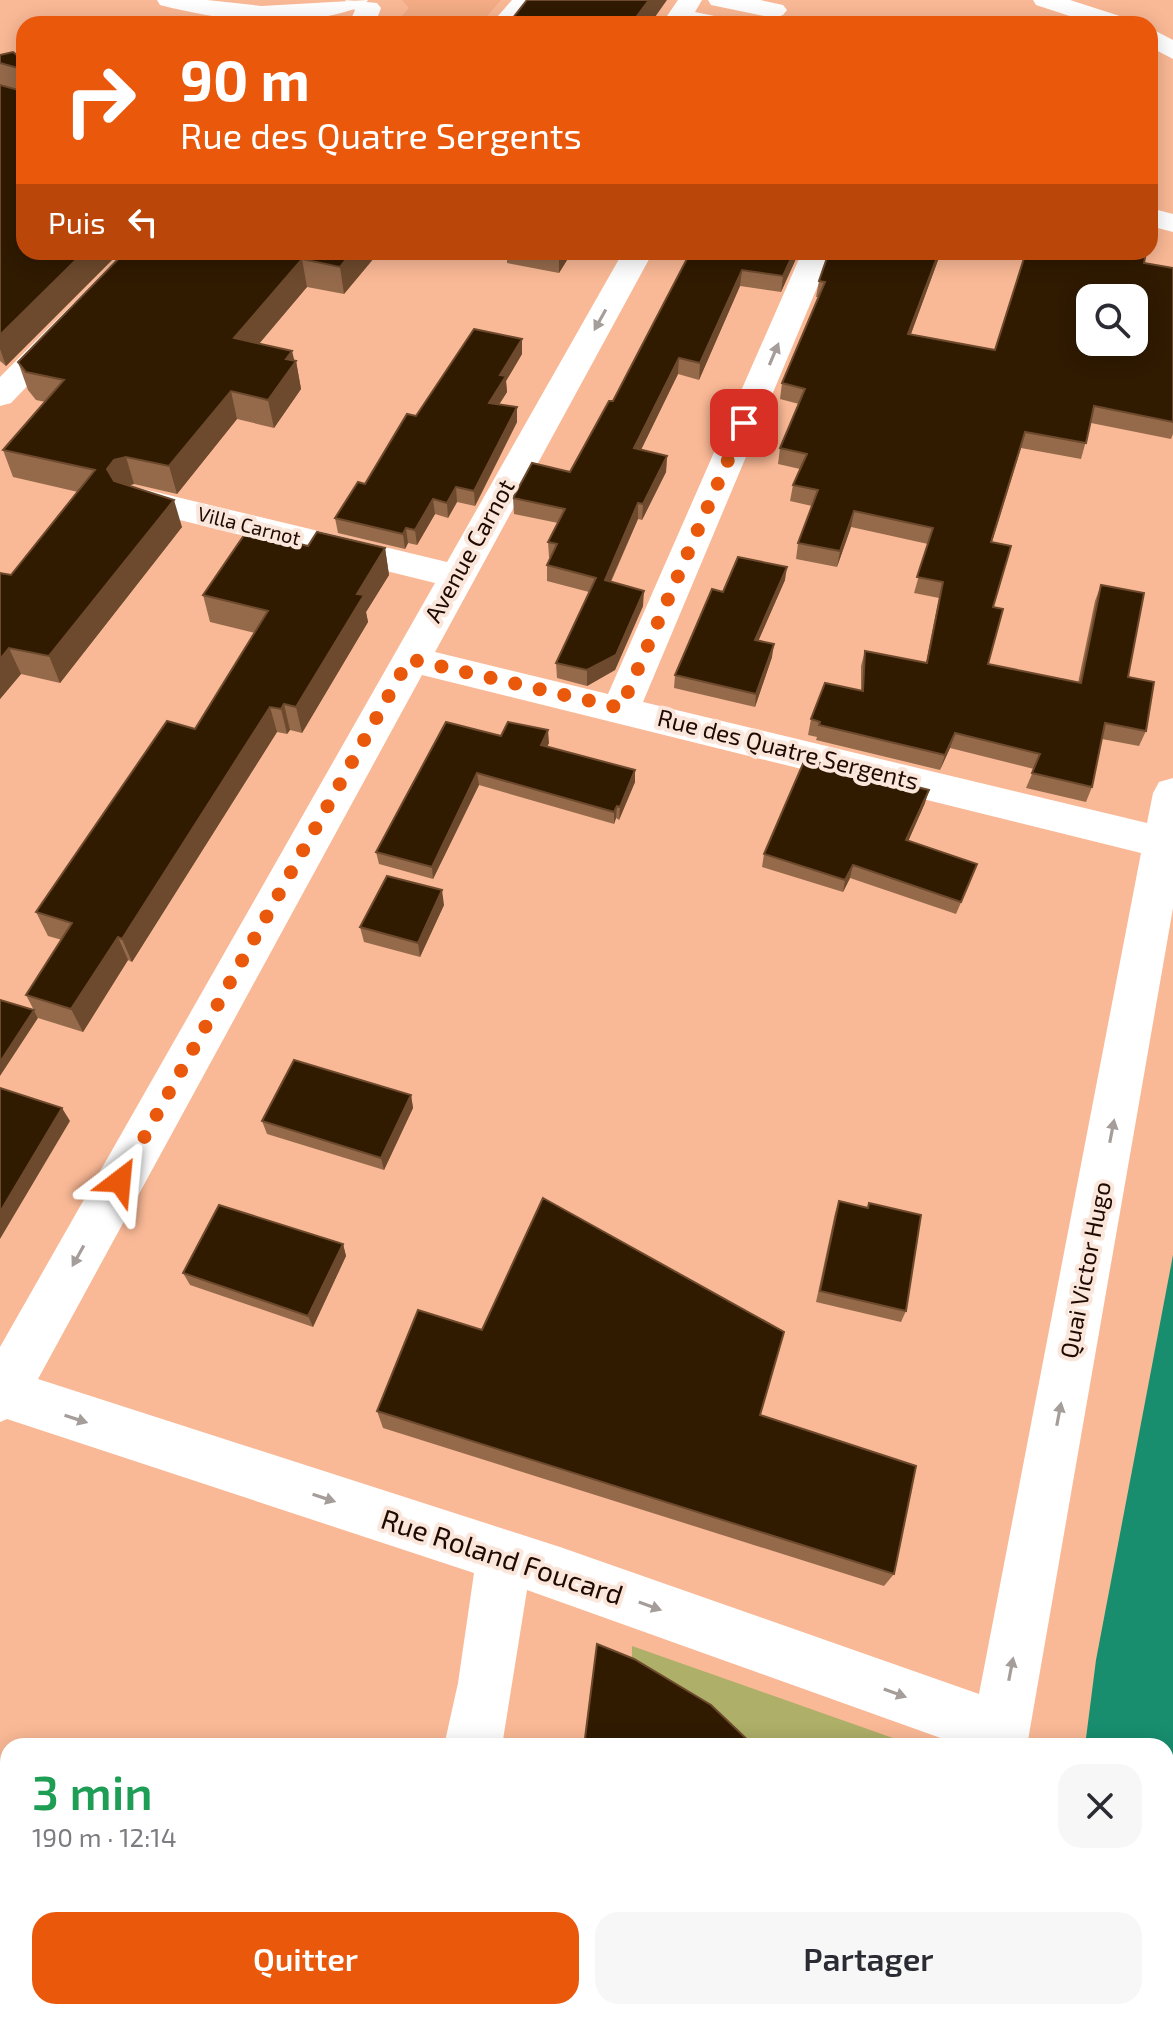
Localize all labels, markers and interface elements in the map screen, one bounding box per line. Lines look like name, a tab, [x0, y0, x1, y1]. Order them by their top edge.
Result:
text: 90 m	[180, 45, 310, 112]
icon: right	[48, 48, 152, 152]
text: Rue des Quatre Sergents	[180, 113, 582, 156]
icon: left	[121, 200, 165, 244]
text: Puis	[48, 204, 105, 240]
map controls	[1076, 284, 1148, 356]
button: search	[1076, 284, 1148, 356]
one-way arrow	[593, 309, 607, 331]
one-way arrow	[767, 342, 780, 366]
pin	[710, 389, 778, 457]
icon: arrive	[722, 401, 766, 445]
street label: Avenue Carnot	[417, 474, 520, 627]
street label: Villa Carnot	[195, 501, 304, 550]
street label: Rue des Quatre Sergents	[655, 702, 922, 795]
one-way arrow	[1106, 1118, 1118, 1143]
position arrow	[78, 1139, 162, 1223]
street label: Quai Victor Hugo	[1053, 1179, 1116, 1361]
one-way arrow	[71, 1245, 85, 1268]
one-way arrow	[1053, 1401, 1066, 1426]
one-way arrow	[64, 1413, 88, 1425]
one-way arrow	[312, 1492, 336, 1505]
street label: Rue Roland Foucard	[377, 1501, 628, 1611]
one-way arrow	[638, 1600, 662, 1613]
one-way arrow	[1006, 1657, 1018, 1682]
one-way arrow	[883, 1688, 907, 1700]
text: 3 min	[32, 1762, 153, 1820]
button: close	[1058, 1764, 1142, 1848]
text: 190 m · 12:14	[32, 1821, 177, 1852]
button: Quitter	[32, 1912, 579, 2004]
button: Partager	[595, 1912, 1142, 2004]

